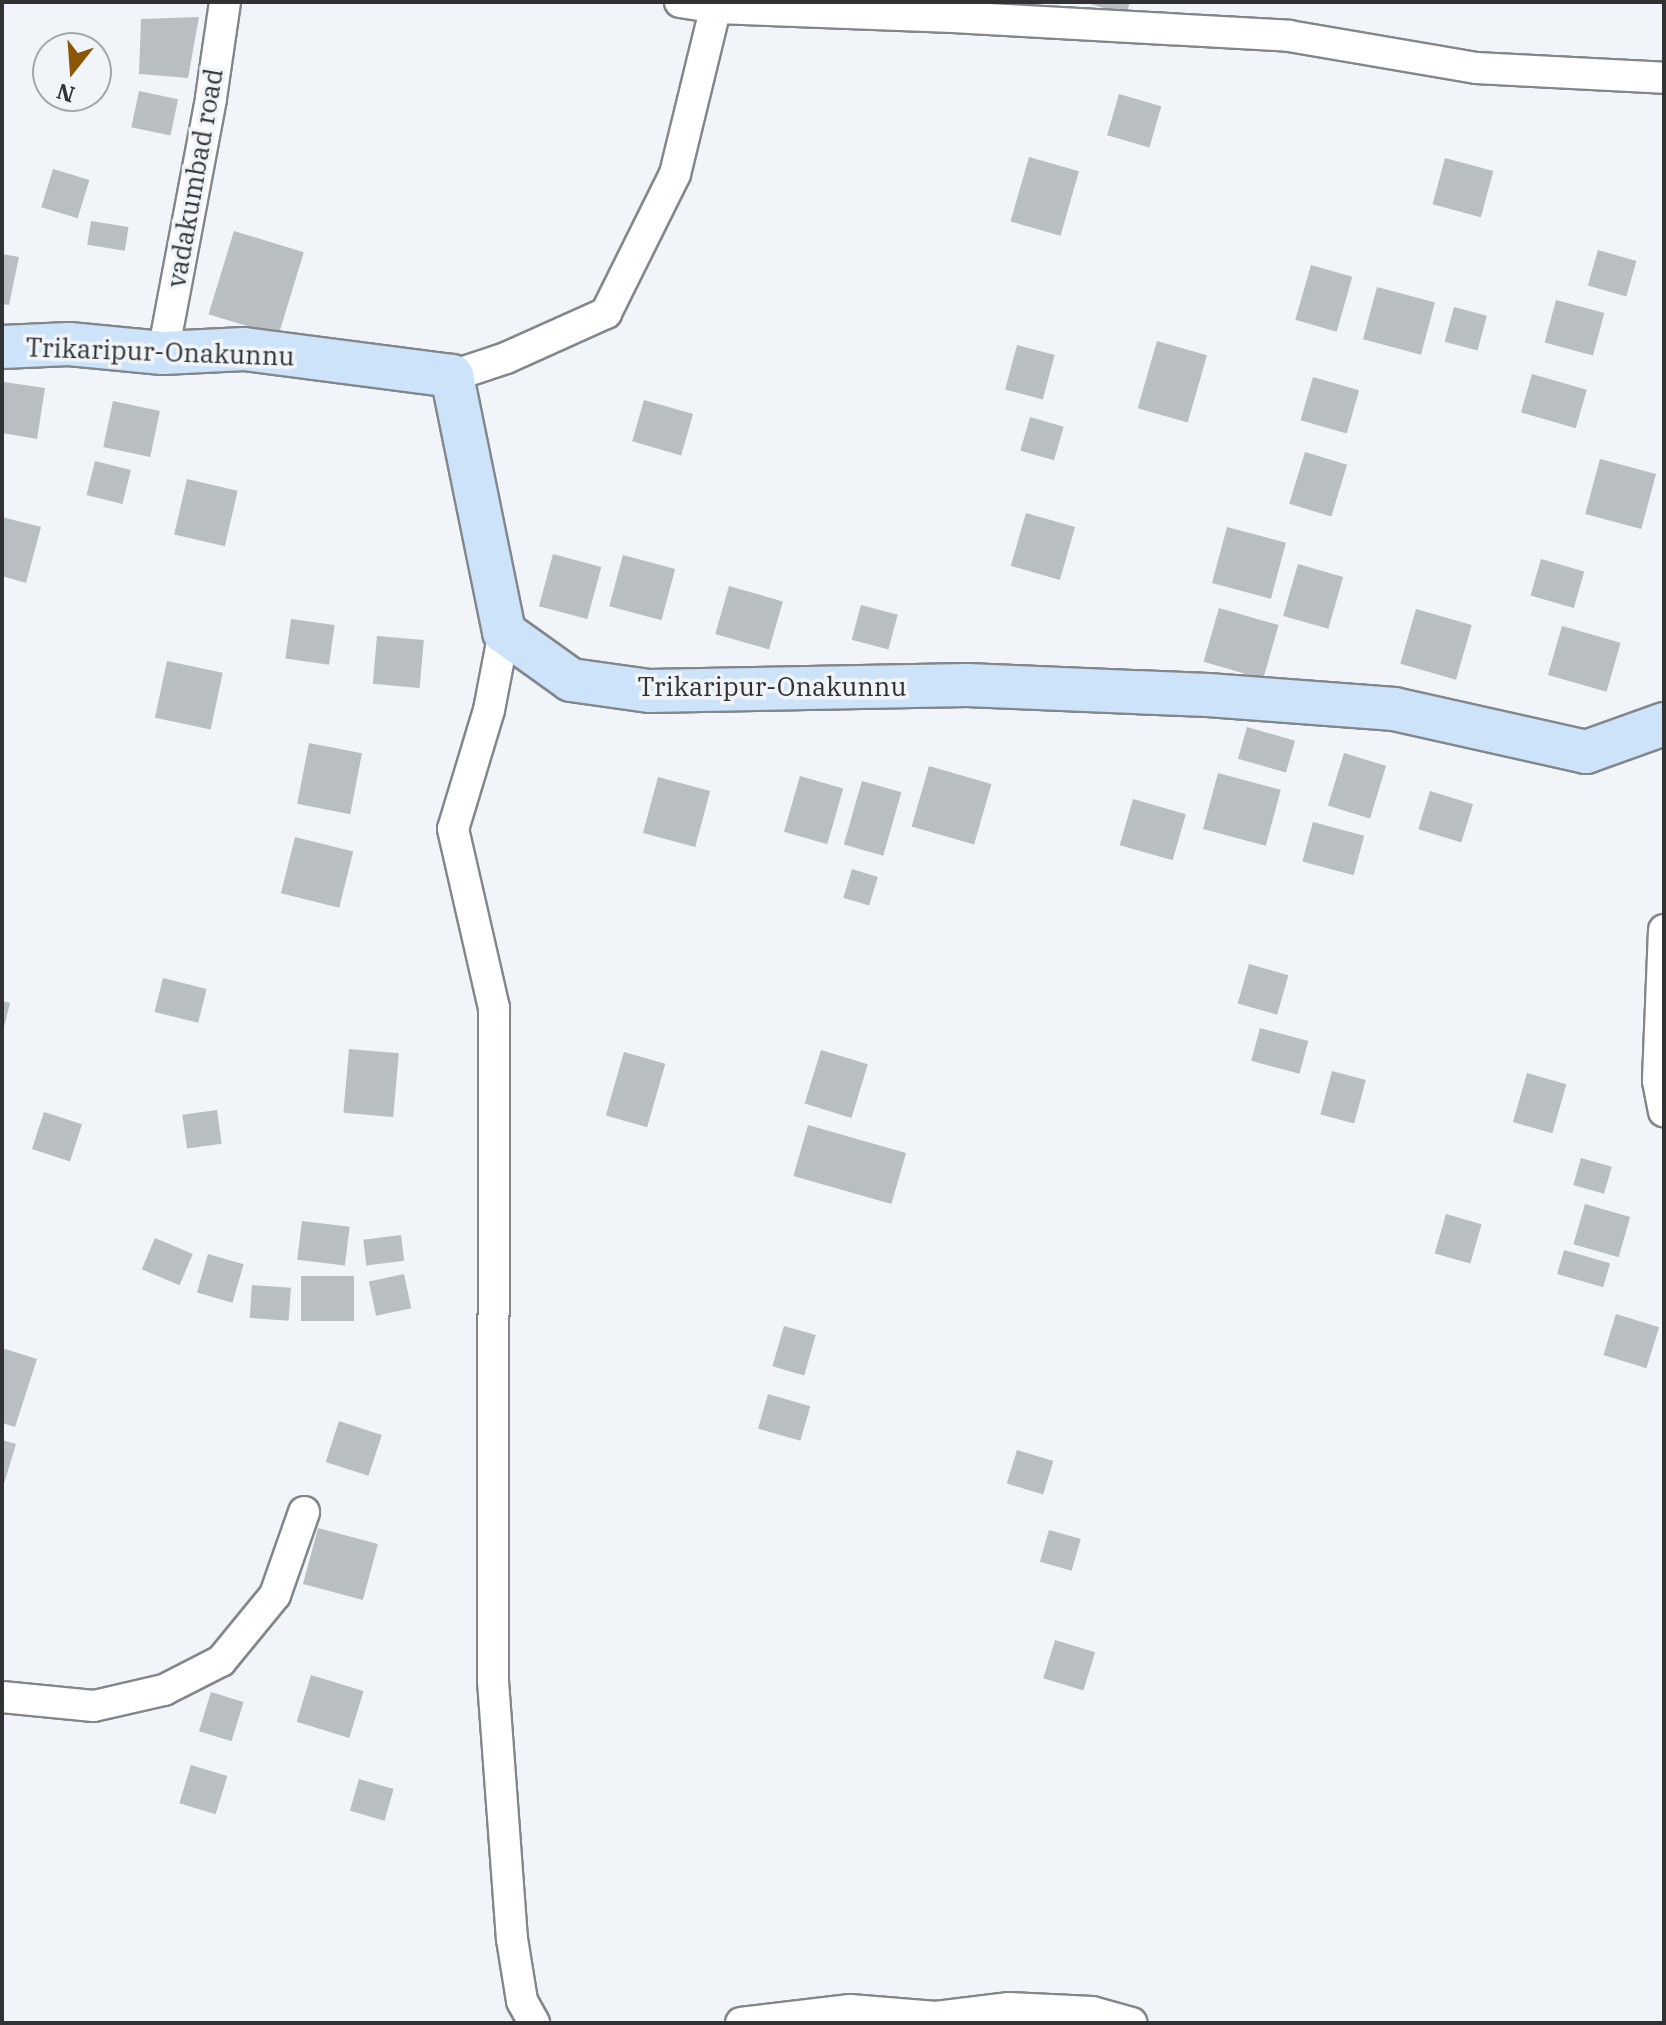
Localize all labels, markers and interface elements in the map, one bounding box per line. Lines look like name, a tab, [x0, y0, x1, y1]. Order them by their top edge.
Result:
north arrow	[32, 32, 112, 112]
street label: vadakumbad road	[160, 66, 230, 290]
text: N	[53, 77, 78, 110]
street label: Trikaripur-Onakunnu	[25, 332, 295, 372]
street label: Trikaripur-Onakunnu	[637, 671, 907, 703]

